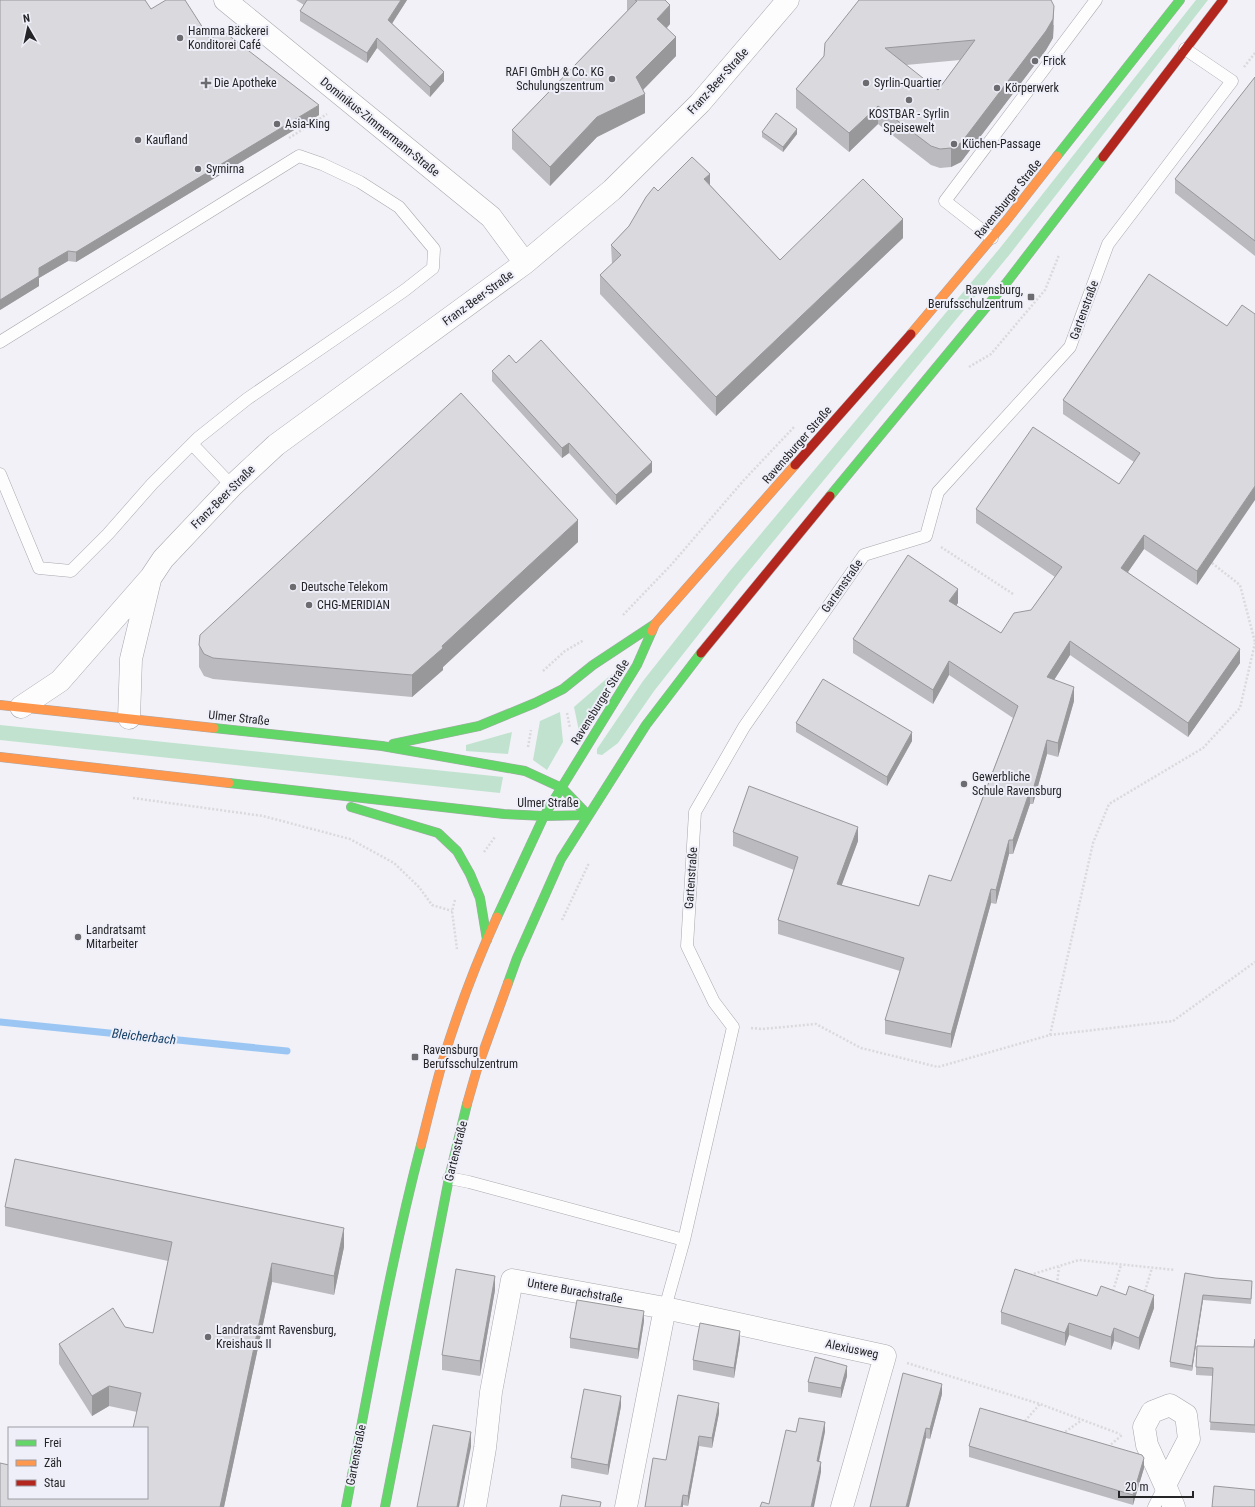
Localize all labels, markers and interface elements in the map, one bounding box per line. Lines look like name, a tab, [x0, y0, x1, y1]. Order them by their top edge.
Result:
north arrow	[8, 8, 48, 48]
text: N	[22, 12, 31, 26]
place label: Hamma Bäckerei Konditorei Café	[188, 24, 268, 52]
marker: Hamma Bäckerei Konditorei Café	[175, 33, 185, 43]
street label: Franz-Beer-Straße	[685, 45, 752, 117]
place label: Frick	[1043, 54, 1067, 68]
marker: Frick	[1030, 56, 1040, 66]
place label: RAFI GmbH & Co. KG Schulungszentrum	[505, 65, 604, 93]
marker: RAFI GmbH & Co. KG Schulungszentrum	[607, 74, 617, 84]
street label: Dominikus-Zimmermann-Straße	[318, 75, 443, 180]
place label: Die Apotheke	[214, 76, 277, 90]
place label: Syrlin-Quartier	[874, 76, 942, 90]
marker: Die Apotheke	[201, 78, 211, 88]
marker: Syrlin-Quartier	[861, 78, 871, 88]
place label: Körperwerk	[1005, 81, 1059, 95]
marker: Körperwerk	[992, 83, 1002, 93]
marker: KOSTBAR - Syrlin Speisewelt	[904, 95, 914, 105]
place label: KOSTBAR - Syrlin Speisewelt	[869, 107, 949, 135]
place label: Asia-King	[285, 117, 330, 131]
marker: Asia-King	[272, 119, 282, 129]
place label: Kaufland	[146, 133, 188, 147]
marker: Kaufland	[133, 135, 143, 145]
place label: Küchen-Passage	[962, 137, 1041, 151]
marker: Küchen-Passage	[949, 139, 959, 149]
street label: Ravensburger Straße	[972, 156, 1045, 242]
place label: Symirna	[206, 162, 244, 176]
marker: Symirna	[193, 164, 203, 174]
street label: Franz-Beer-Straße	[440, 267, 516, 328]
street label: Gartenstraße	[1067, 278, 1101, 341]
place label: Ravensburg, Berufsschulzentrum	[928, 283, 1023, 311]
marker: Ravensburg, Berufsschulzentrum	[1026, 292, 1036, 302]
street label: Ravensburger Straße	[760, 403, 835, 487]
street label: Franz-Beer-Straße	[188, 462, 258, 532]
street label: Gartenstraße	[819, 556, 866, 615]
place label: Deutsche Telekom	[301, 580, 388, 594]
marker: Deutsche Telekom	[288, 582, 298, 592]
place label: CHG-MERIDIAN	[317, 598, 390, 612]
marker: CHG-MERIDIAN	[304, 600, 314, 610]
street label: Ravensburger Straße	[568, 656, 632, 747]
street label: Ulmer Straße	[208, 708, 271, 728]
place label: Gewerbliche Schule Ravensburg	[972, 770, 1062, 798]
marker: Gewerbliche Schule Ravensburg	[959, 779, 969, 789]
street label: Ulmer Straße	[517, 796, 579, 810]
street label: Gartenstraße	[682, 846, 700, 909]
place label: Landratsamt Mitarbeiter	[86, 923, 146, 951]
marker: Landratsamt Mitarbeiter	[73, 932, 83, 942]
water label: Bleicherbach	[111, 1026, 177, 1047]
place label: Ravensburg Berufsschulzentrum	[423, 1043, 518, 1071]
marker: Ravensburg Berufsschulzentrum	[410, 1052, 420, 1062]
street label: Gartenstraße	[442, 1119, 470, 1183]
street label: Untere Burachstraße	[526, 1276, 624, 1306]
place label: Landratsamt Ravensburg, Kreishaus II	[216, 1323, 336, 1351]
marker: Landratsamt Ravensburg, Kreishaus II	[203, 1332, 213, 1342]
street label: Alexiusweg	[824, 1337, 880, 1361]
street label: Gartenstraße	[343, 1423, 369, 1487]
legend	[8, 1427, 148, 1499]
text: Frei	[44, 1436, 62, 1450]
text: Zäh	[44, 1456, 62, 1470]
scale bar	[1119, 1473, 1193, 1499]
text: Stau	[44, 1476, 66, 1490]
text: 20 m	[1125, 1480, 1149, 1494]

